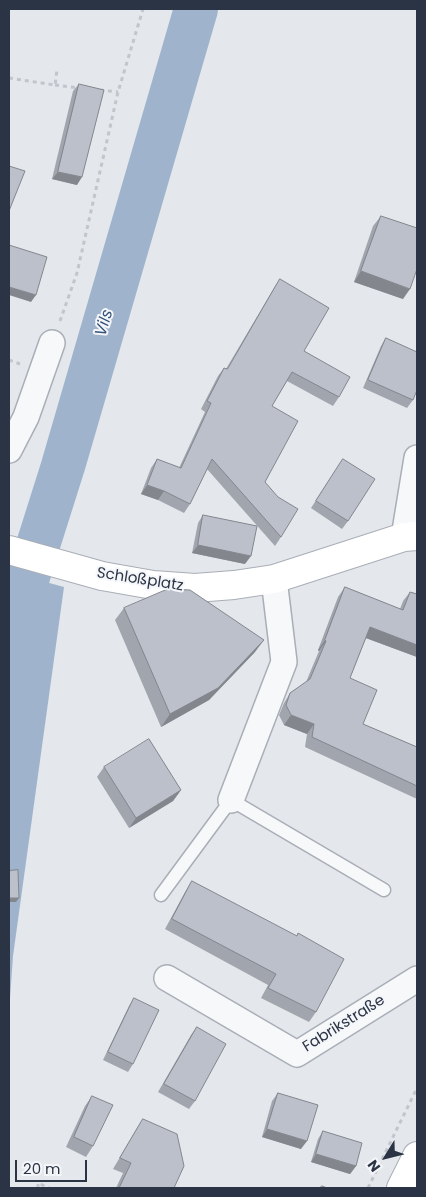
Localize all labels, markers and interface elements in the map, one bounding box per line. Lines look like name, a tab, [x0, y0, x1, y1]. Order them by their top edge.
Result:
water label: Vils	[92, 307, 118, 339]
street label: Schloßplatz	[95, 564, 185, 596]
street label: Fabrikstraße	[300, 992, 388, 1056]
north arrow	[361, 1132, 411, 1182]
scale bar	[18, 1150, 90, 1182]
text: N	[363, 1156, 385, 1176]
text: 20 m	[23, 1158, 61, 1179]

